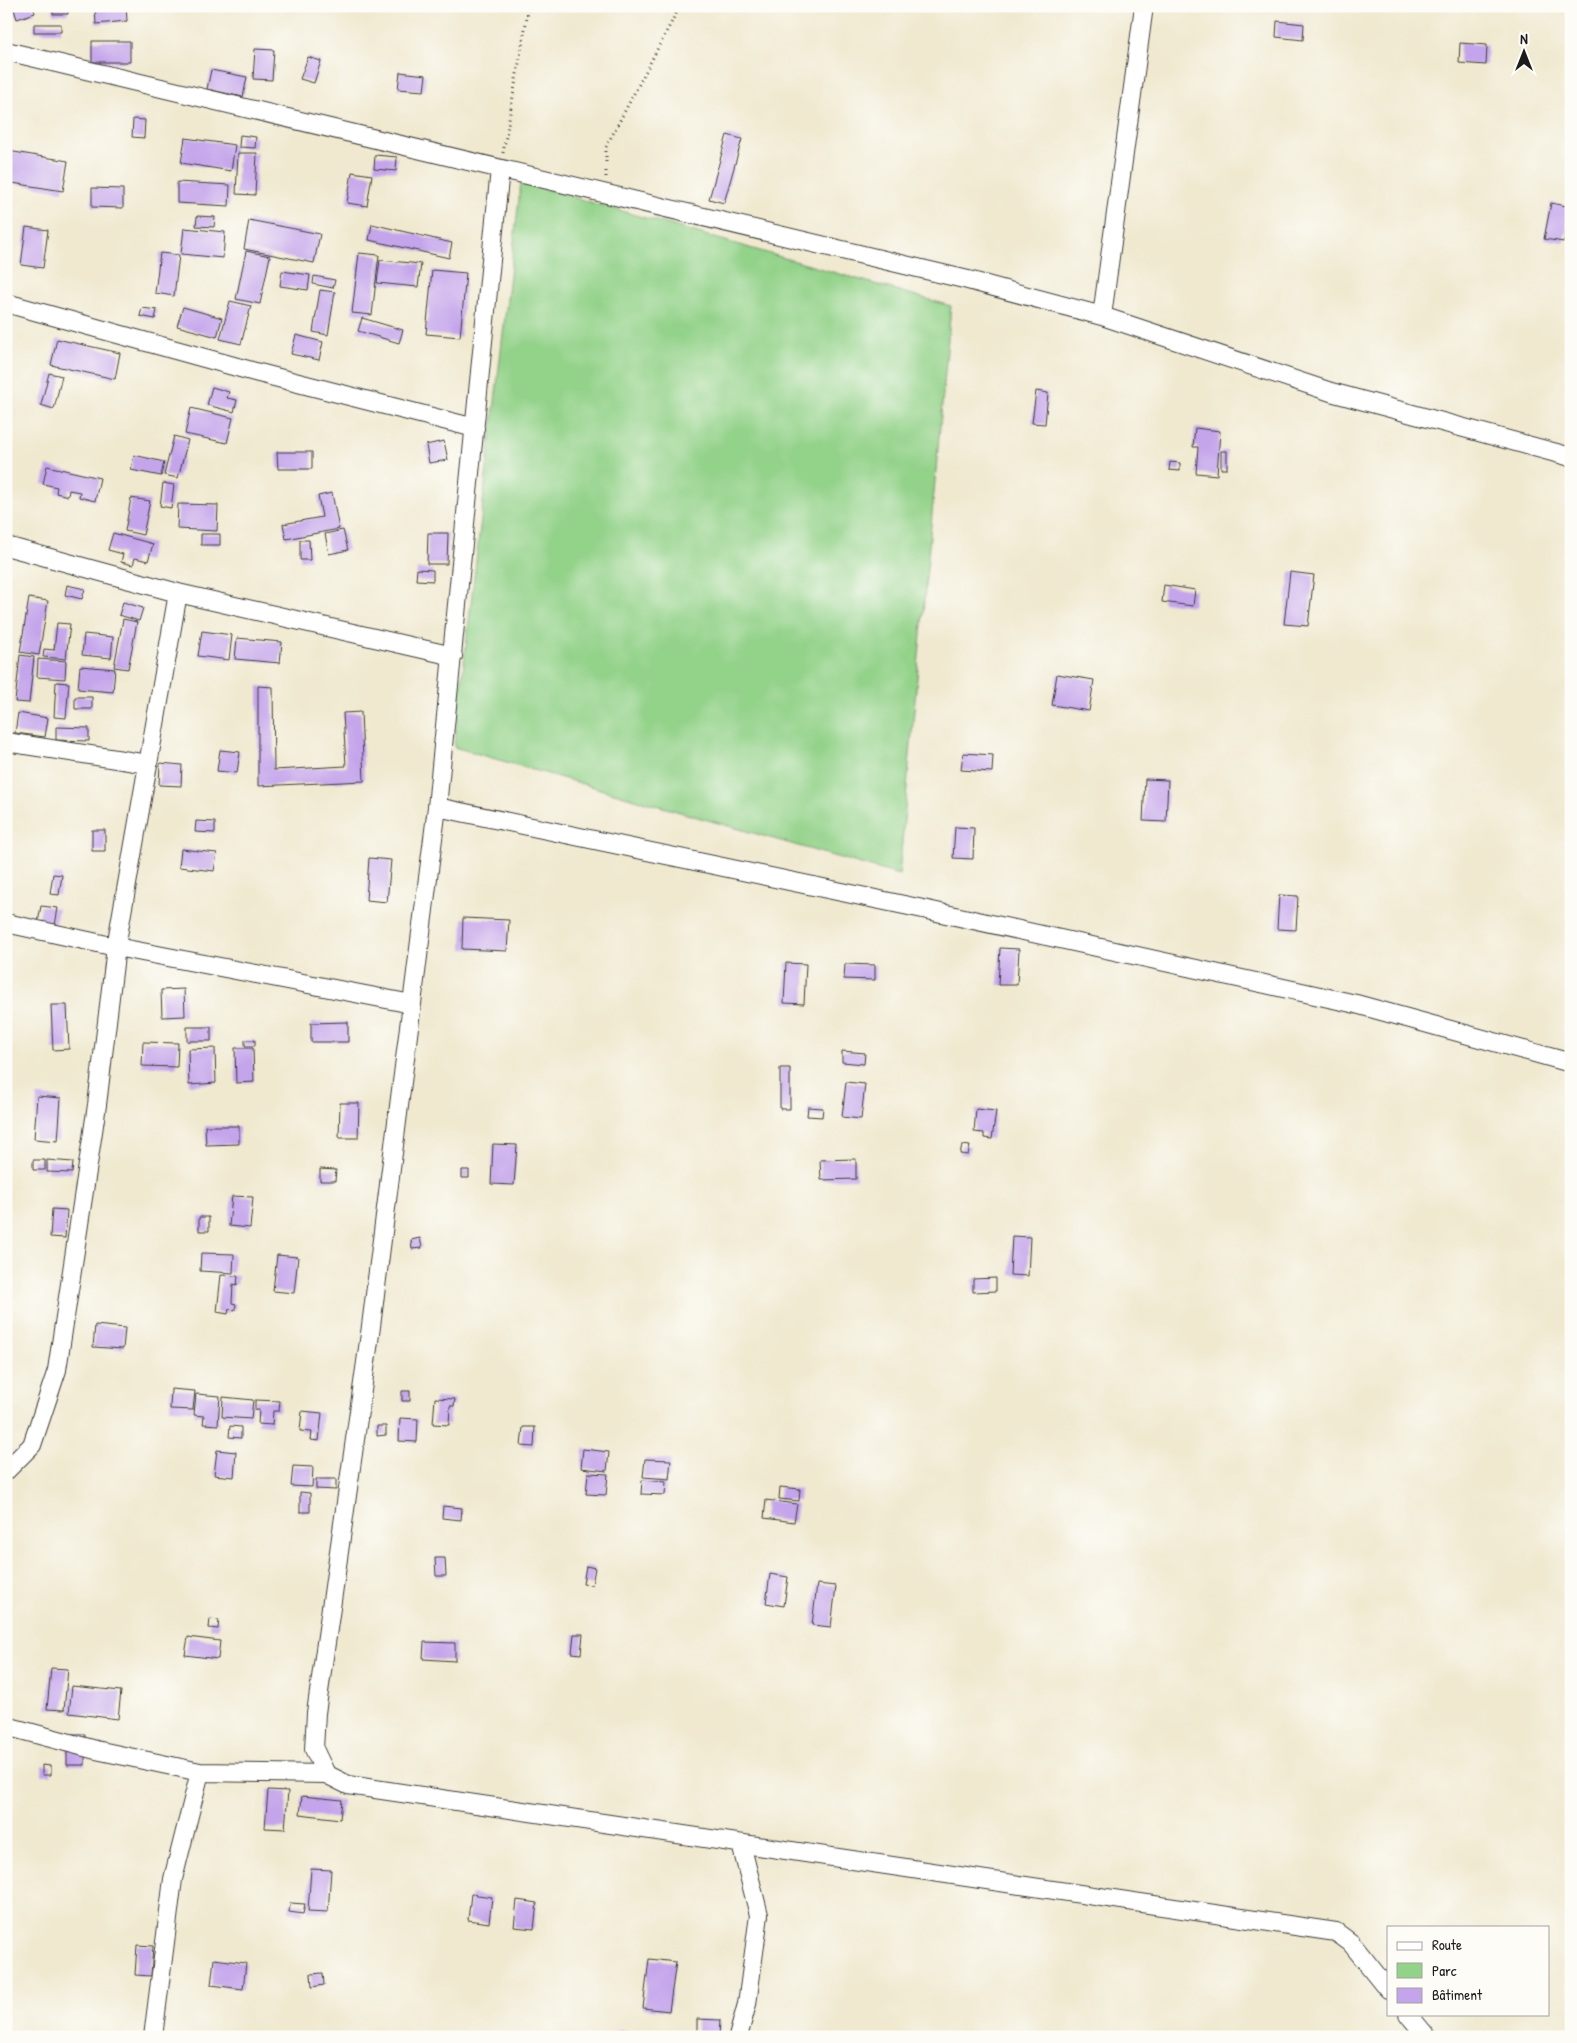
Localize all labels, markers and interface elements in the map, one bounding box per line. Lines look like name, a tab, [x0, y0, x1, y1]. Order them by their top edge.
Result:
north arrow	[1500, 28, 1550, 78]
text: N	[1520, 29, 1528, 48]
legend	[1387, 1926, 1550, 2016]
text: Route	[1432, 1934, 1462, 1955]
text: Parc	[1432, 1960, 1457, 1981]
text: Bâtiment	[1432, 1984, 1483, 2005]

